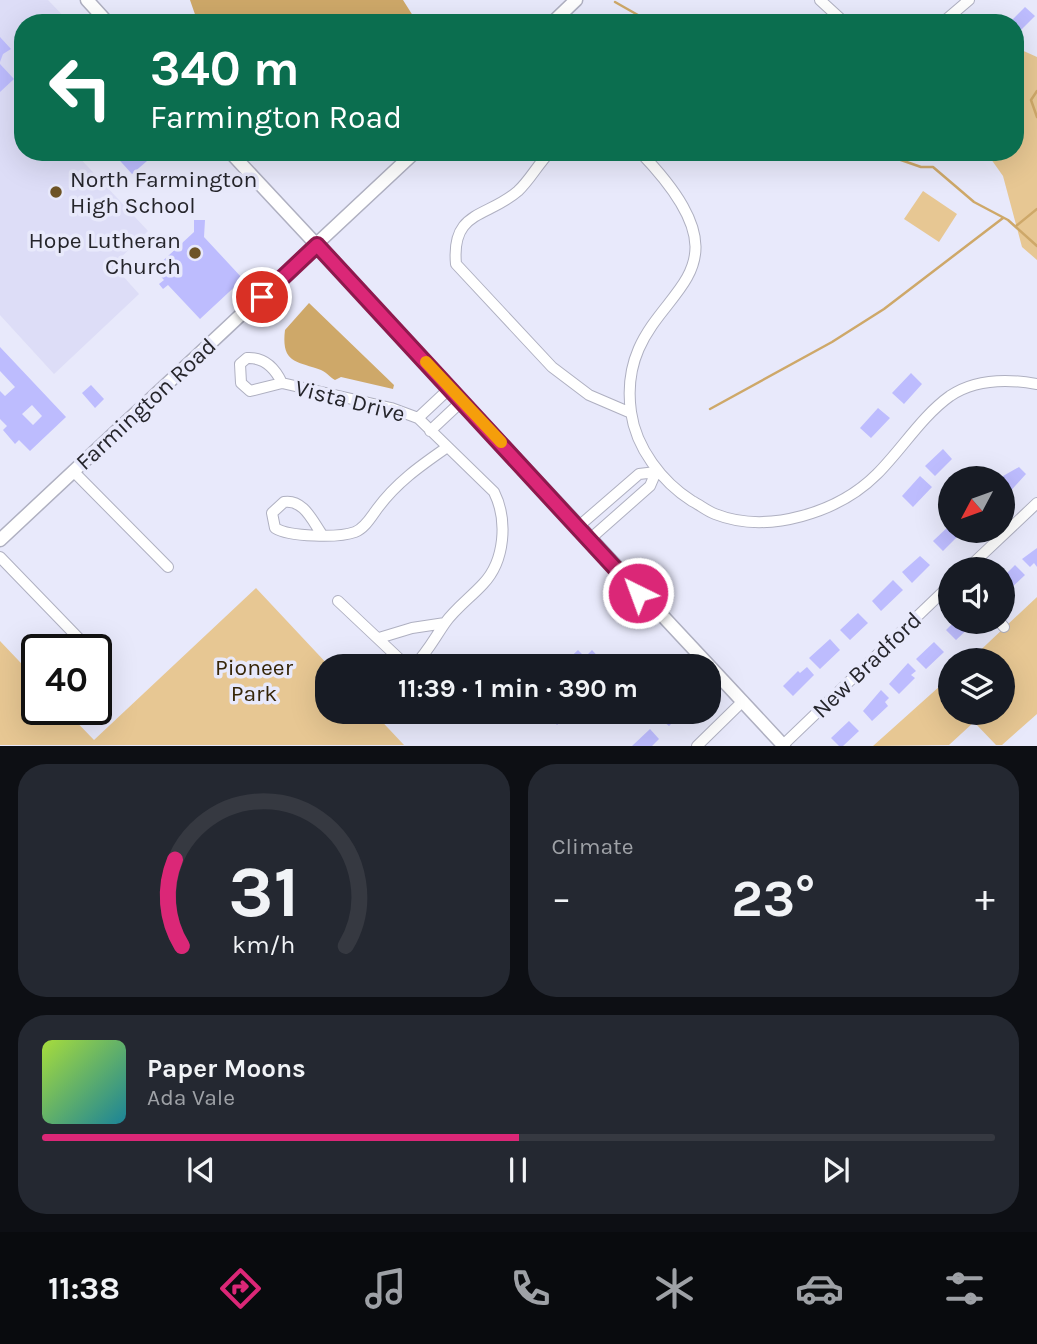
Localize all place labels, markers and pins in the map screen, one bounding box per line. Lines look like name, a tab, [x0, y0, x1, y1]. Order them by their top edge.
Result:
place label: North Farmington High School	[70, 166, 257, 219]
marker: North Farmington High School	[48, 184, 64, 200]
place label: Hope Lutheran Church	[28, 227, 181, 280]
marker: Hope Lutheran Church	[187, 245, 203, 261]
pin	[232, 267, 292, 327]

